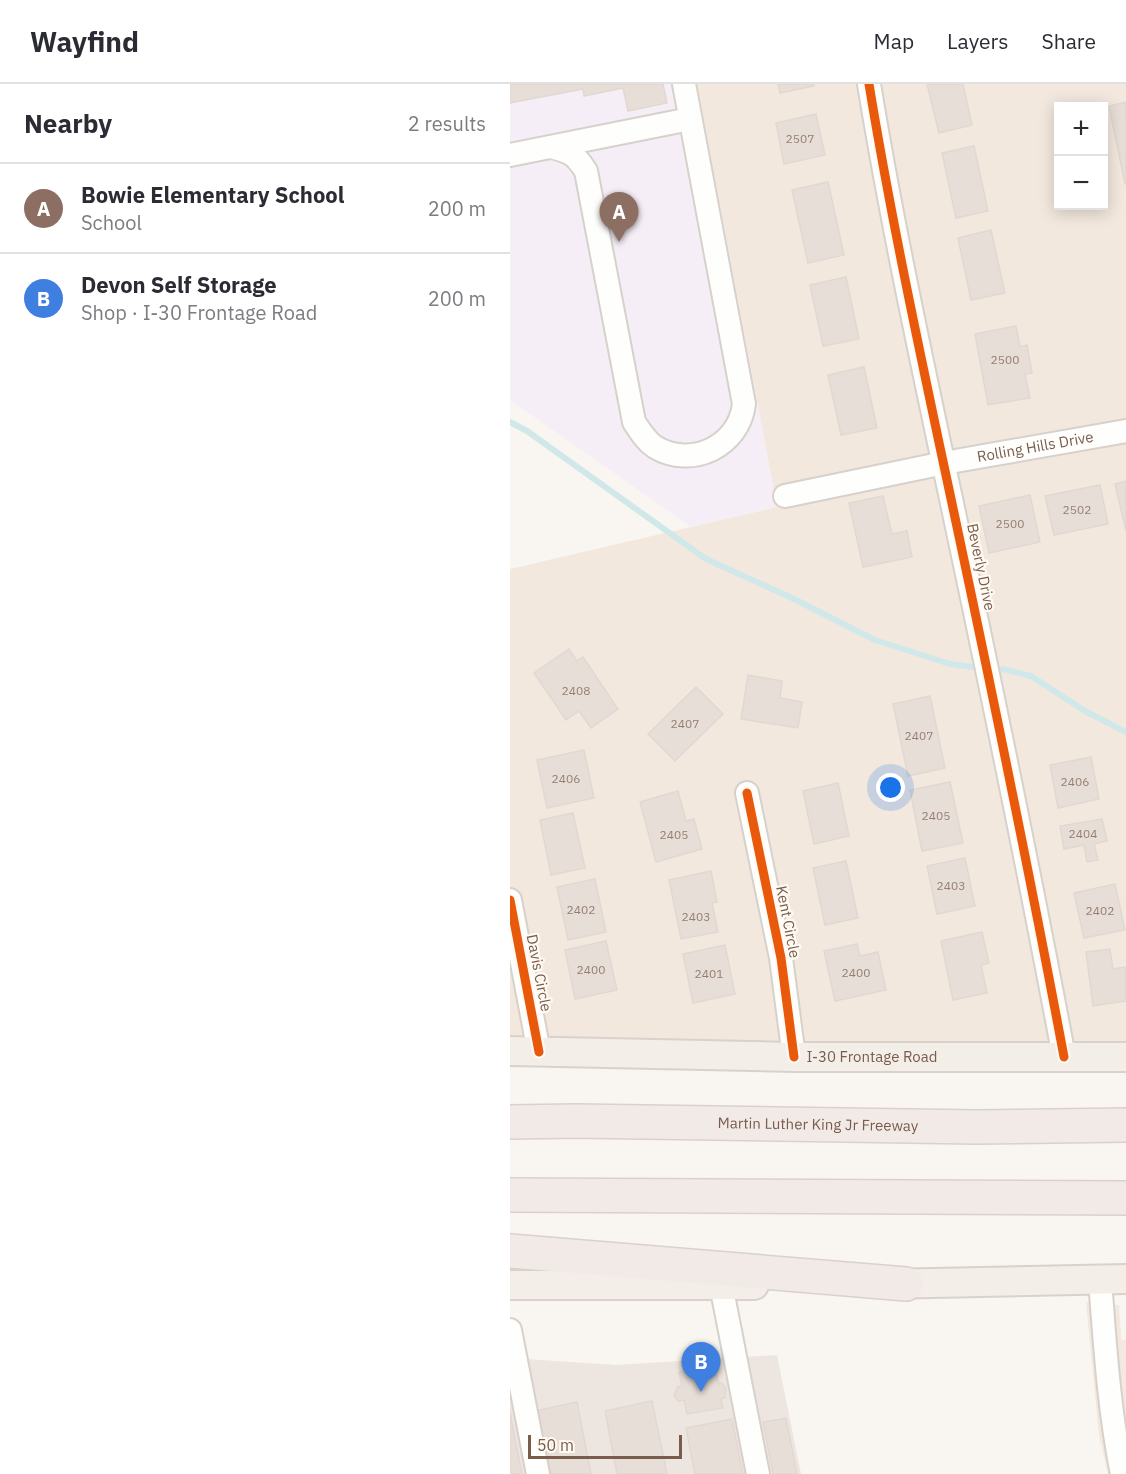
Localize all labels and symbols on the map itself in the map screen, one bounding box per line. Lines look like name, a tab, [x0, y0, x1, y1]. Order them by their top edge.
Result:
house number: 2507	[786, 131, 814, 146]
pin: A	[600, 192, 638, 242]
house number: 2500	[991, 352, 1019, 367]
street label: Rolling Hills Drive	[975, 427, 1095, 466]
house number: 2502	[1063, 502, 1091, 517]
house number: 2500	[996, 516, 1024, 531]
street label: Beverly Drive	[963, 522, 1000, 612]
house number: 2408	[562, 683, 590, 698]
house number: 2407	[671, 716, 699, 731]
house number: 2407	[905, 728, 933, 743]
house number: 2406	[552, 771, 580, 786]
your location	[876, 773, 905, 802]
house number: 2406	[1061, 774, 1089, 789]
house number: 2405	[922, 808, 950, 823]
house number: 2404	[1069, 826, 1097, 841]
house number: 2405	[660, 827, 688, 842]
house number: 2403	[937, 878, 965, 893]
street label: Kent Circle	[772, 884, 805, 960]
house number: 2402	[567, 902, 595, 917]
house number: 2402	[1086, 903, 1114, 918]
house number: 2403	[682, 909, 710, 924]
street label: Davis Circle	[523, 933, 556, 1013]
house number: 2400	[577, 962, 605, 977]
house number: 2400	[842, 965, 870, 980]
house number: 2401	[695, 966, 723, 981]
street label: I-30 Frontage Road	[806, 1047, 937, 1066]
street label: Martin Luther King Jr Freeway	[717, 1113, 919, 1135]
pin: B	[682, 1342, 720, 1392]
scale bar	[528, 1432, 682, 1460]

